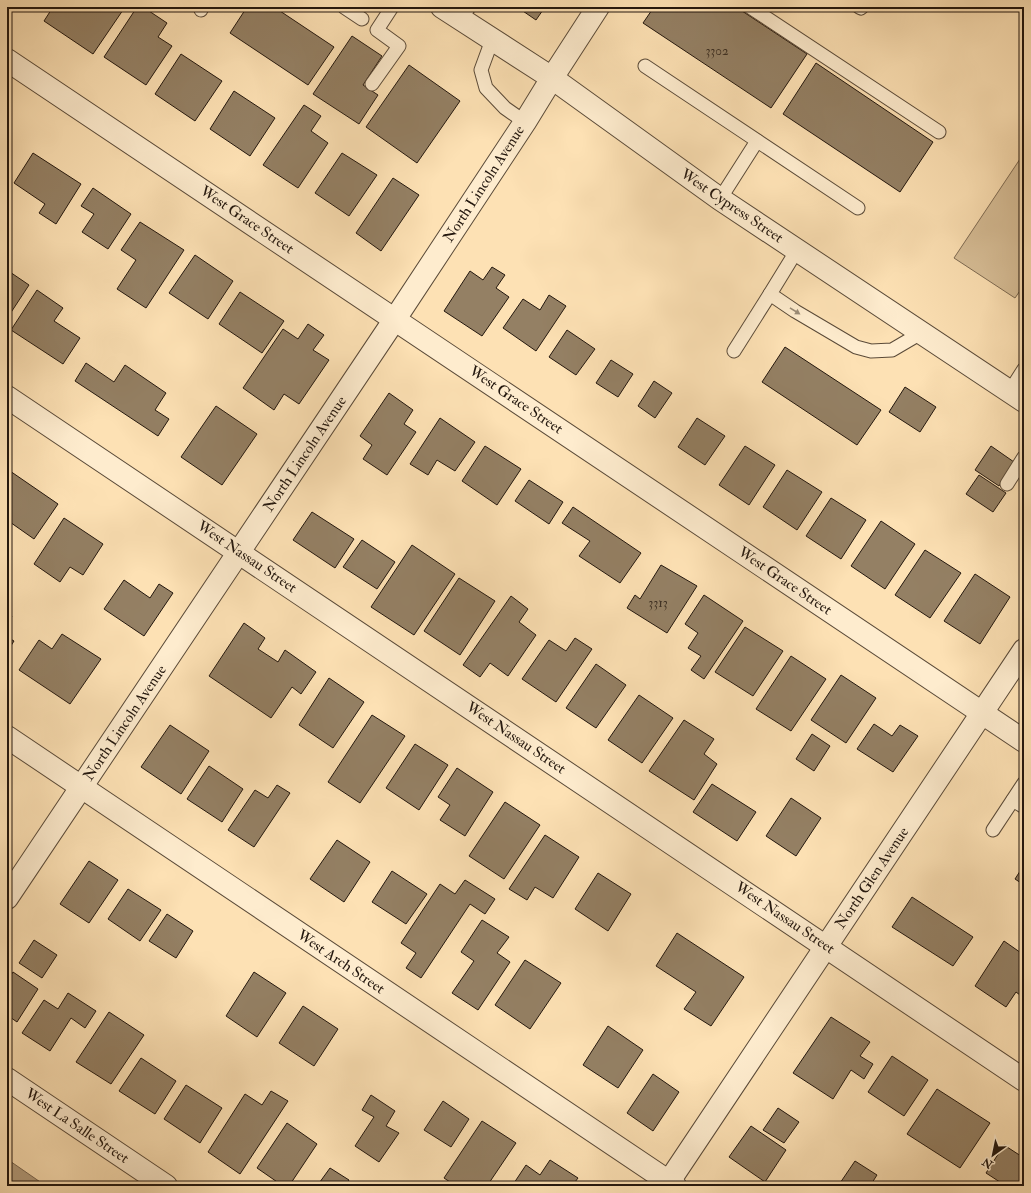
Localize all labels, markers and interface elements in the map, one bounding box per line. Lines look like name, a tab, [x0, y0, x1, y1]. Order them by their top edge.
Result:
house number: 3302	[705, 43, 729, 59]
street label: North Lincoln Avenue	[439, 122, 529, 246]
street label: West Cypress Street	[676, 164, 787, 248]
street label: West Grace Street	[196, 181, 298, 259]
one-way arrow	[789, 307, 800, 314]
street label: West Grace Street	[465, 361, 567, 439]
street label: North Lincoln Avenue	[259, 392, 351, 516]
street label: West Nassau Street	[193, 516, 301, 597]
street label: West Grace Street	[734, 542, 836, 620]
house number: 3313	[648, 595, 668, 611]
street label: North Lincoln Avenue	[79, 661, 171, 785]
street label: West Nassau Street	[462, 697, 570, 778]
street label: North Glen Avenue	[831, 823, 913, 933]
street label: West Nassau Street	[731, 877, 839, 958]
street label: West Arch Street	[293, 925, 389, 998]
street label: West La Salle Street	[21, 1084, 133, 1168]
north arrow	[973, 1135, 1013, 1175]
text: N	[979, 1154, 996, 1172]

